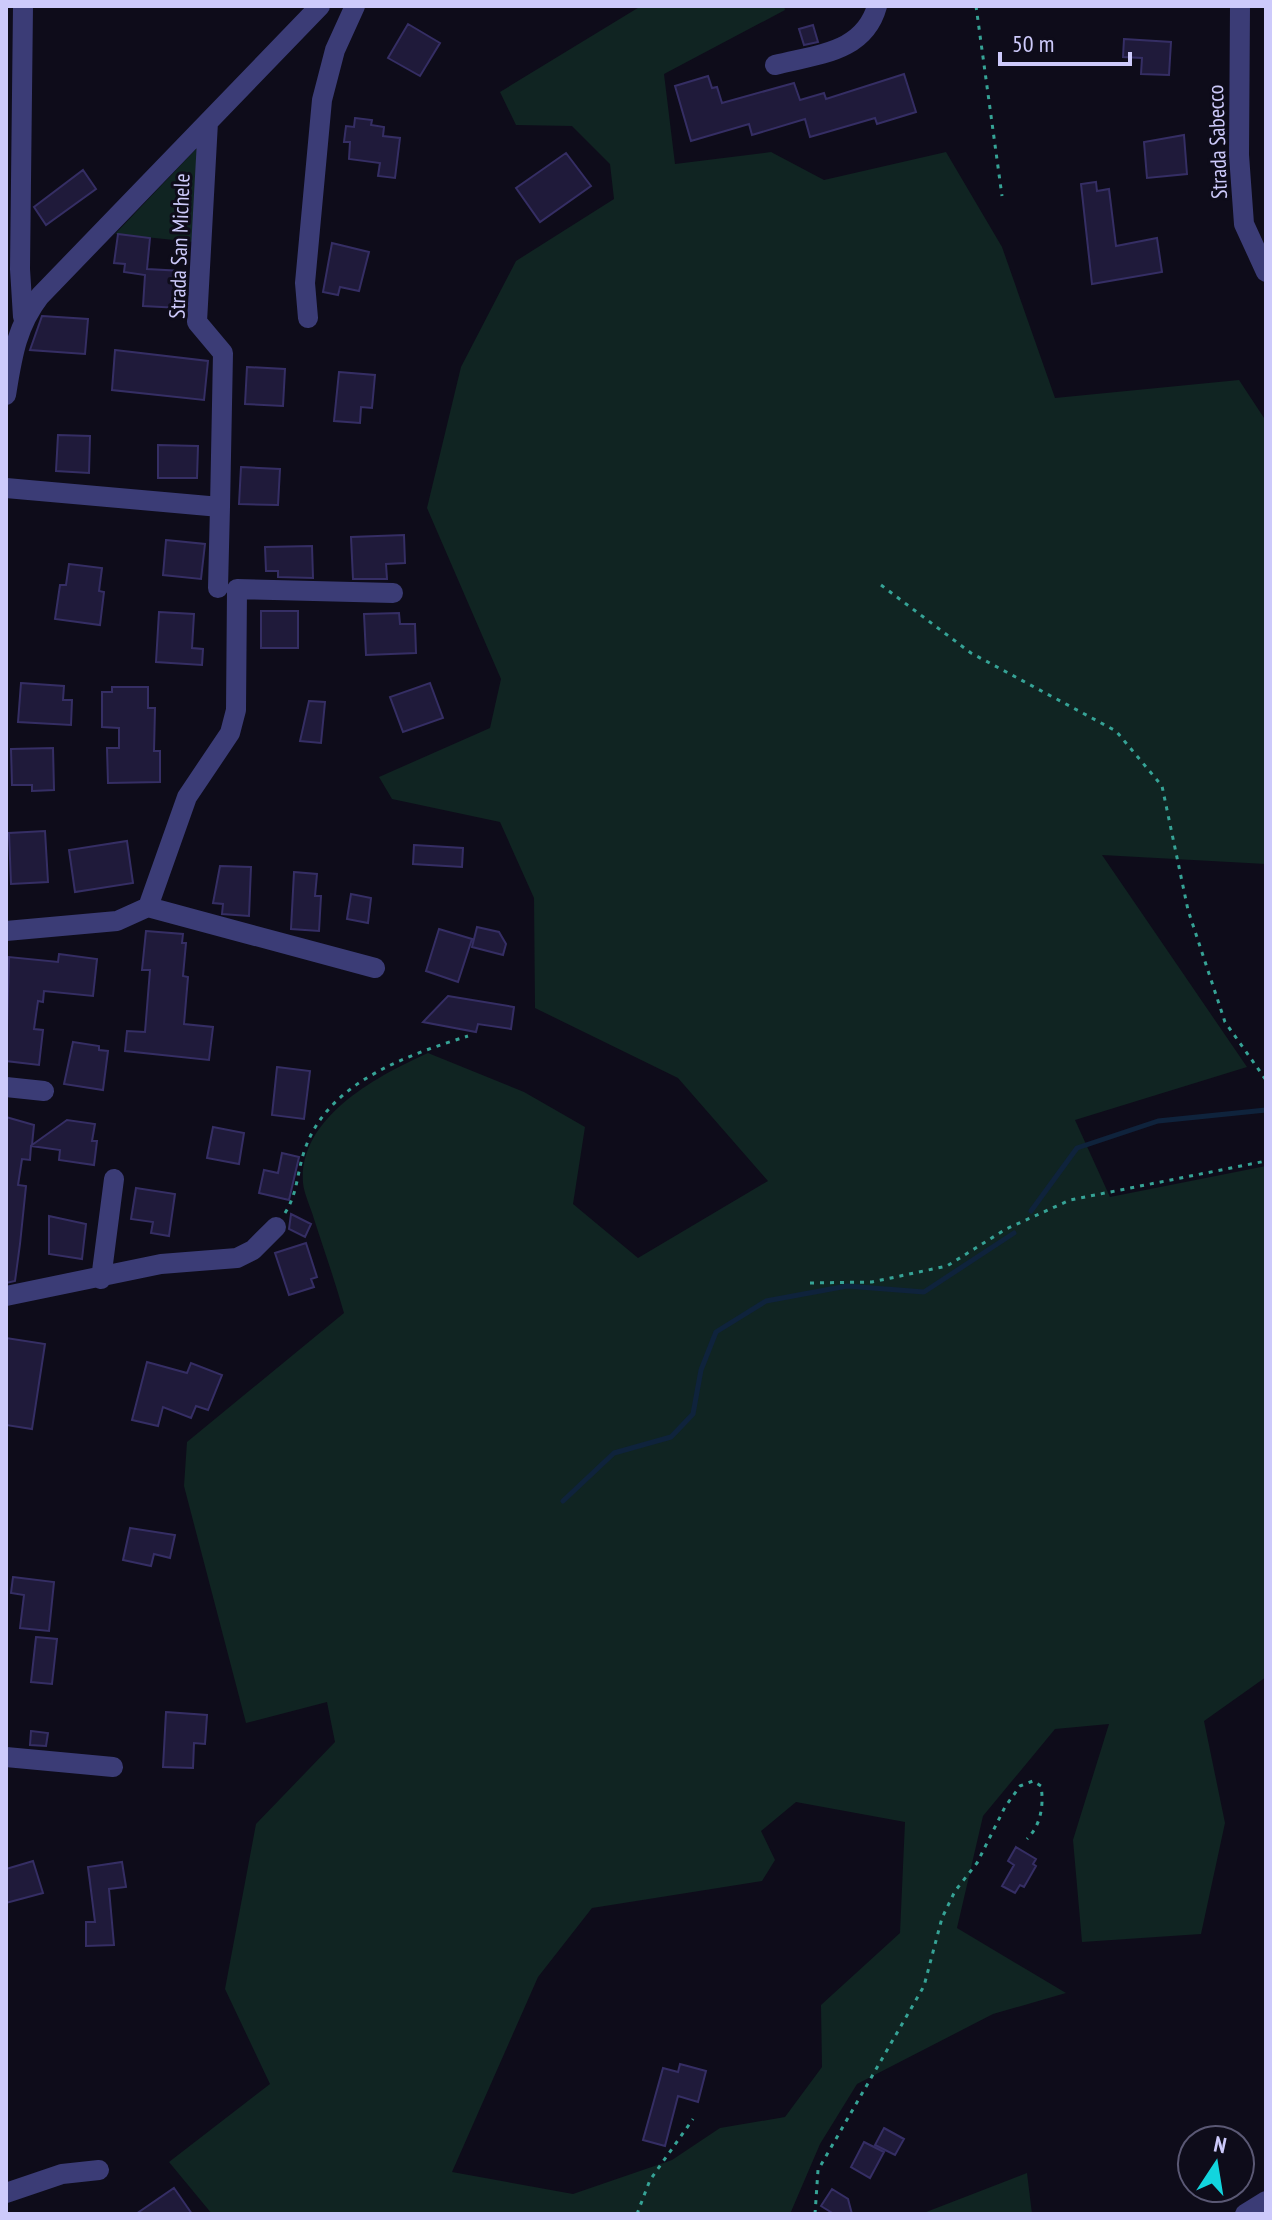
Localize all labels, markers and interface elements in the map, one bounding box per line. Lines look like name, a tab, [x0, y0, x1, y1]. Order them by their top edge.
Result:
scale bar	[1000, 16, 1130, 66]
text: 50 m	[1012, 28, 1054, 59]
street label: Strada Sabecco	[1201, 84, 1233, 200]
street label: Strada San Michele	[162, 173, 196, 319]
north arrow	[1176, 2124, 1256, 2204]
text: N	[1211, 2130, 1229, 2159]

